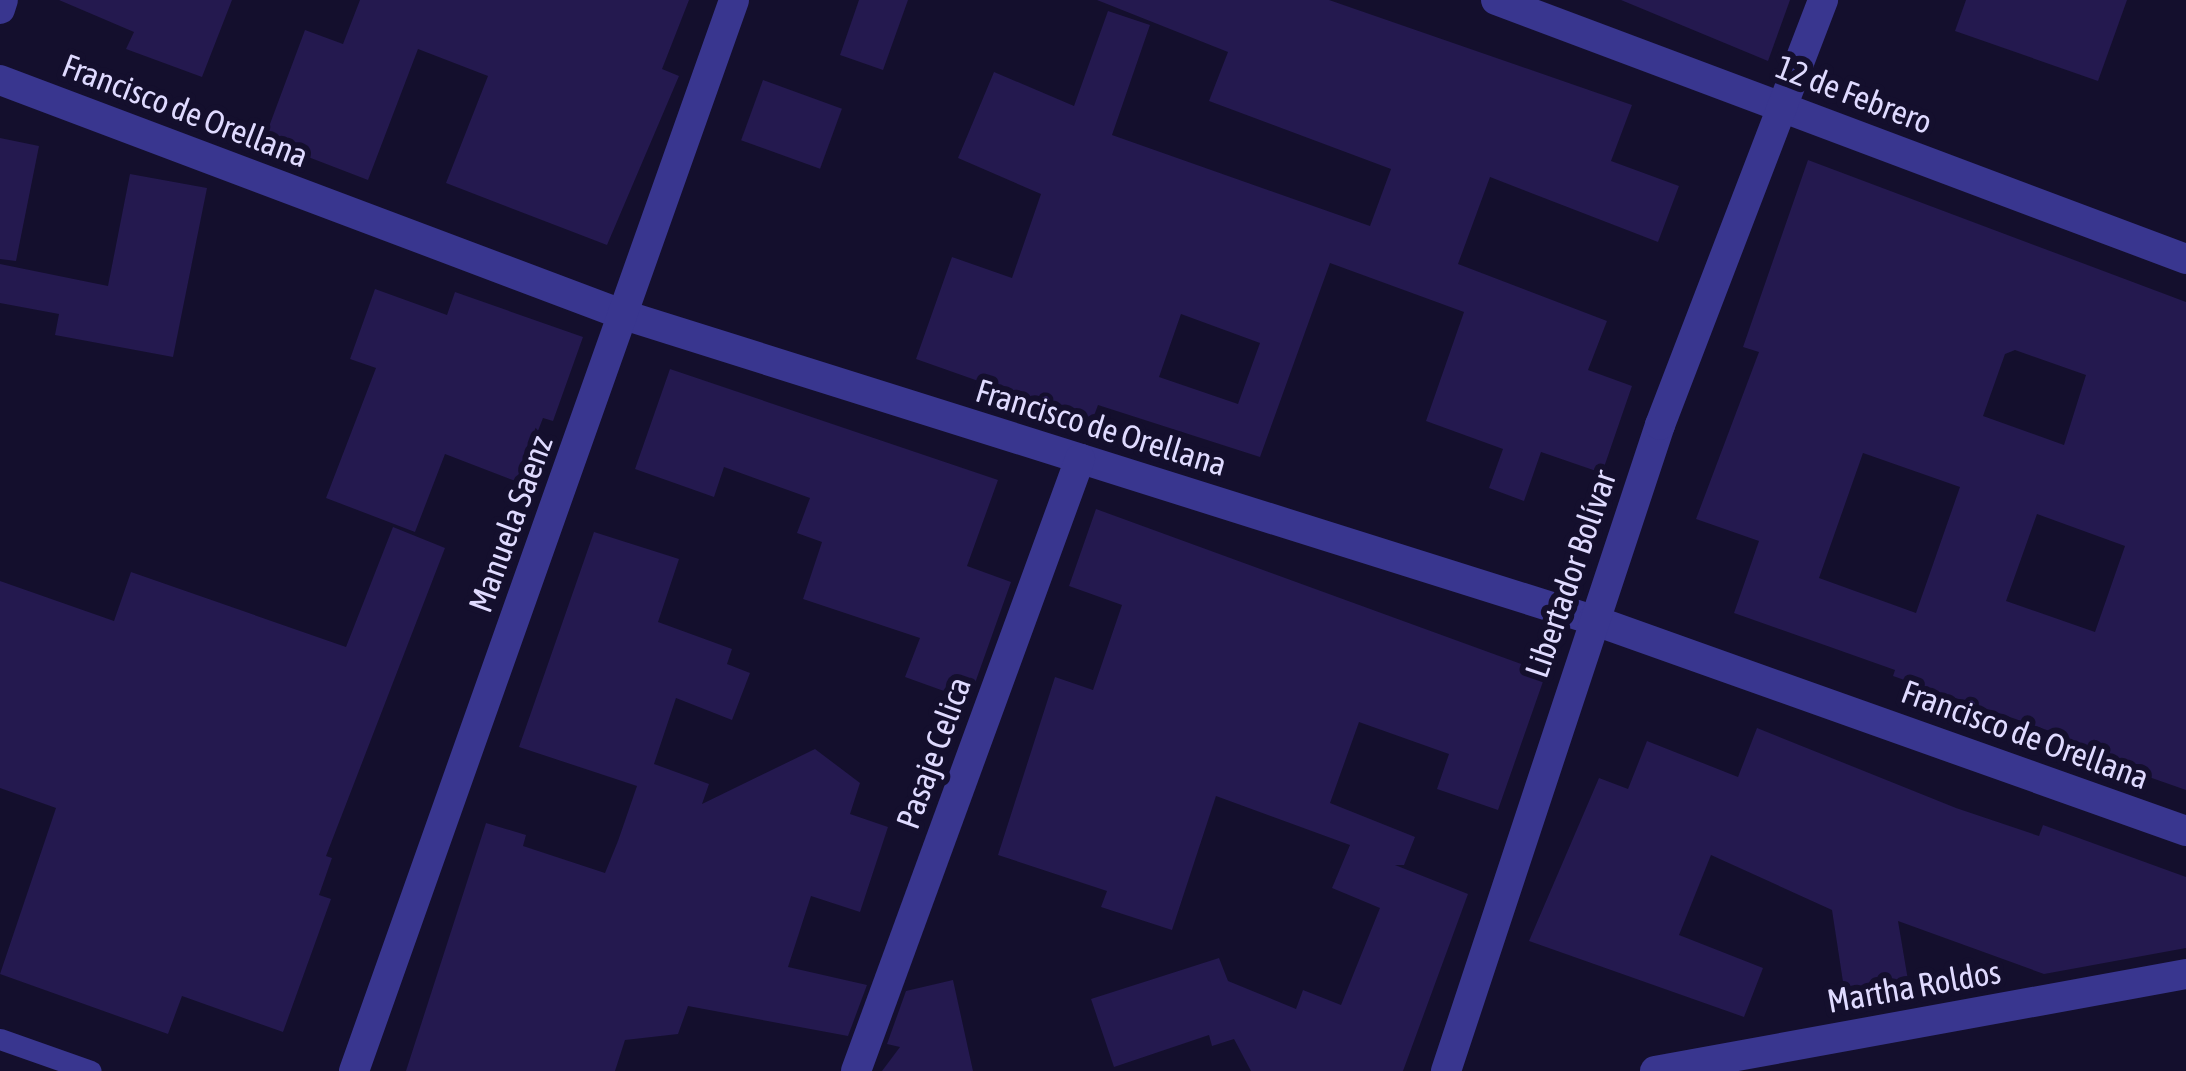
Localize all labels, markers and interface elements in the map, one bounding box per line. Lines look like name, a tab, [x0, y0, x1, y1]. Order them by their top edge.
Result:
street label: Francisco de Orellana	[57, 46, 313, 176]
street label: 12 de Febrero	[1770, 47, 1938, 143]
street label: Francisco de Orellana	[971, 371, 1231, 485]
street label: Manuela Saenz	[461, 430, 561, 618]
street label: Libertador Bolívar	[1517, 465, 1625, 683]
street label: Pasaje Celica	[888, 672, 980, 834]
street label: Francisco de Orellana	[1896, 672, 2154, 798]
street label: Martha Roldos	[1824, 952, 2004, 1022]

